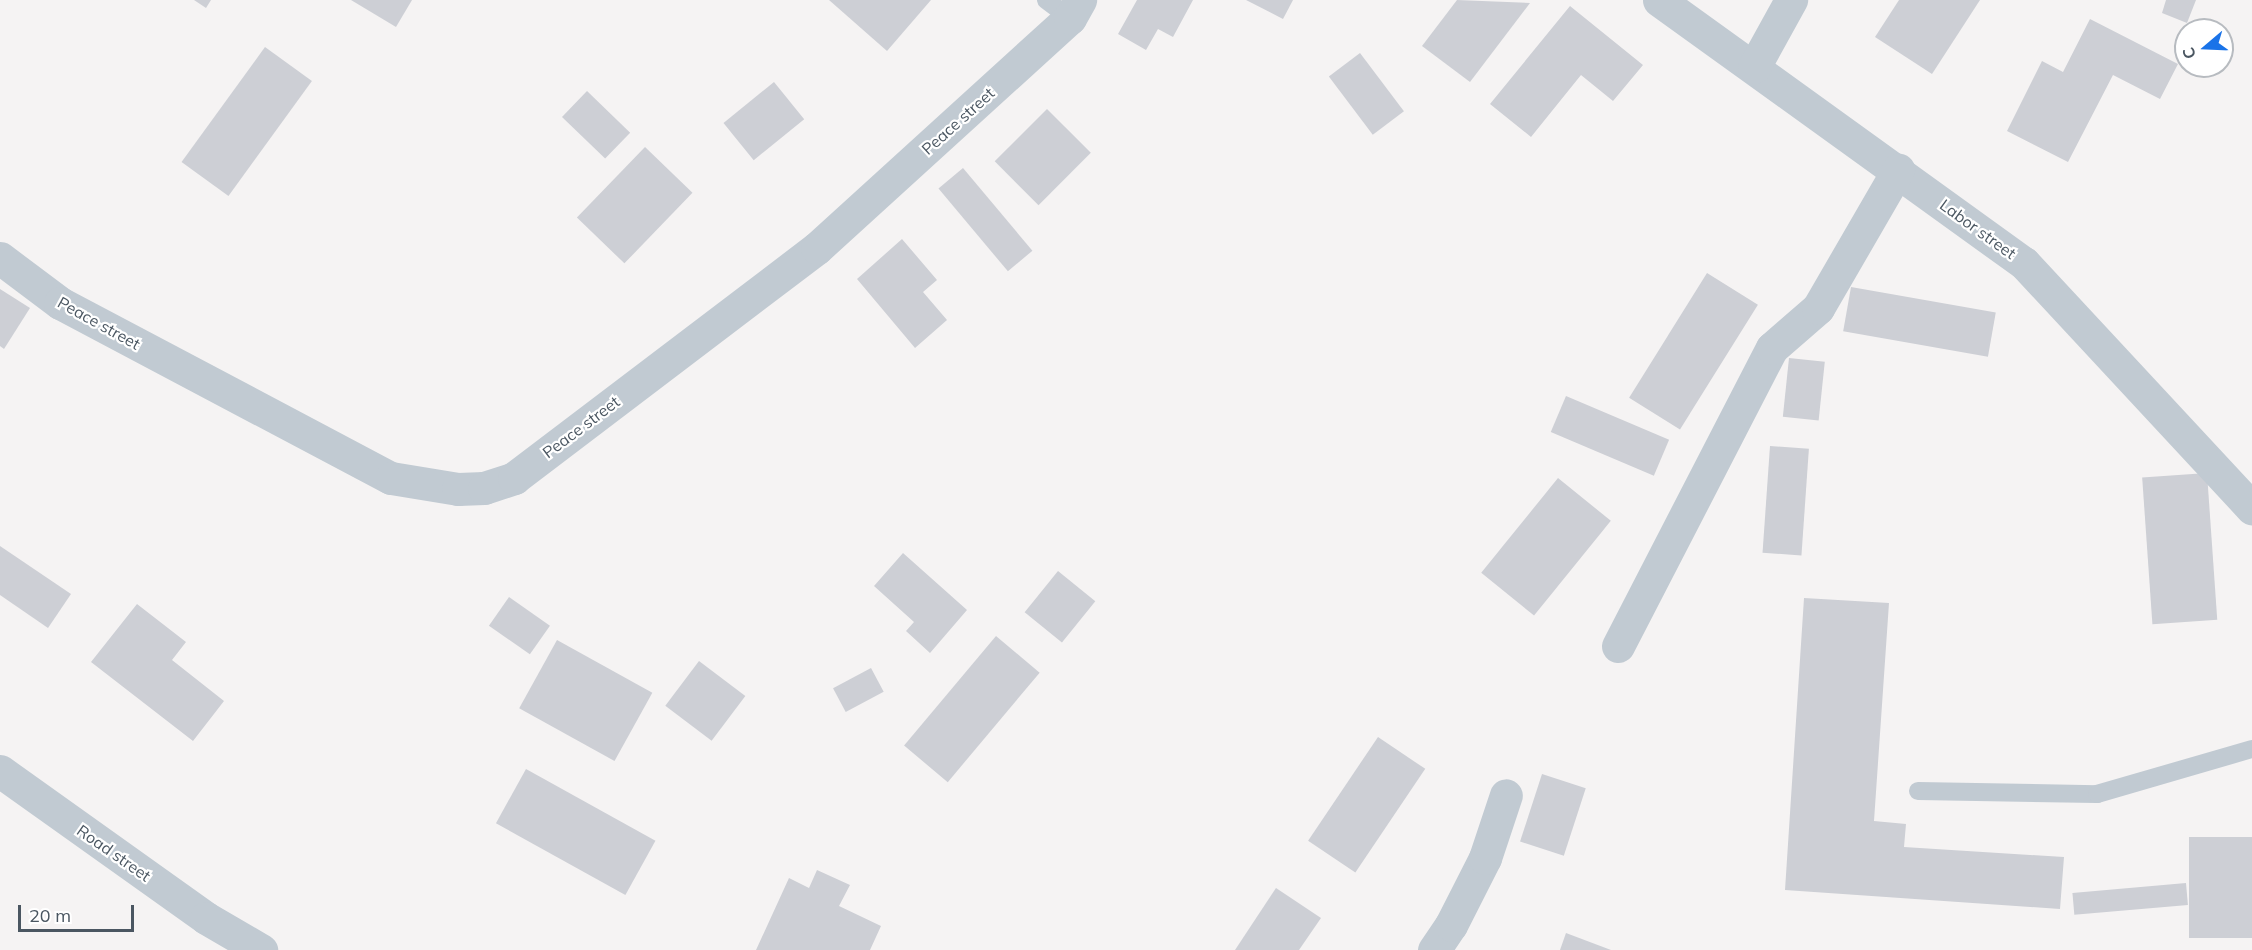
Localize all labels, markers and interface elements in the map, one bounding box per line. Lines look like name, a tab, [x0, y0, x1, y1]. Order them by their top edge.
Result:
north arrow	[2174, 18, 2234, 78]
text: С	[2178, 45, 2200, 62]
street label: Peace street	[918, 83, 998, 159]
street label: Labor street	[1936, 195, 2020, 263]
street label: Peace street	[54, 293, 144, 353]
street label: Peace street	[539, 392, 623, 462]
street label: Road street	[73, 821, 155, 885]
scale bar	[21, 893, 136, 931]
text: 20 m	[29, 904, 71, 927]

